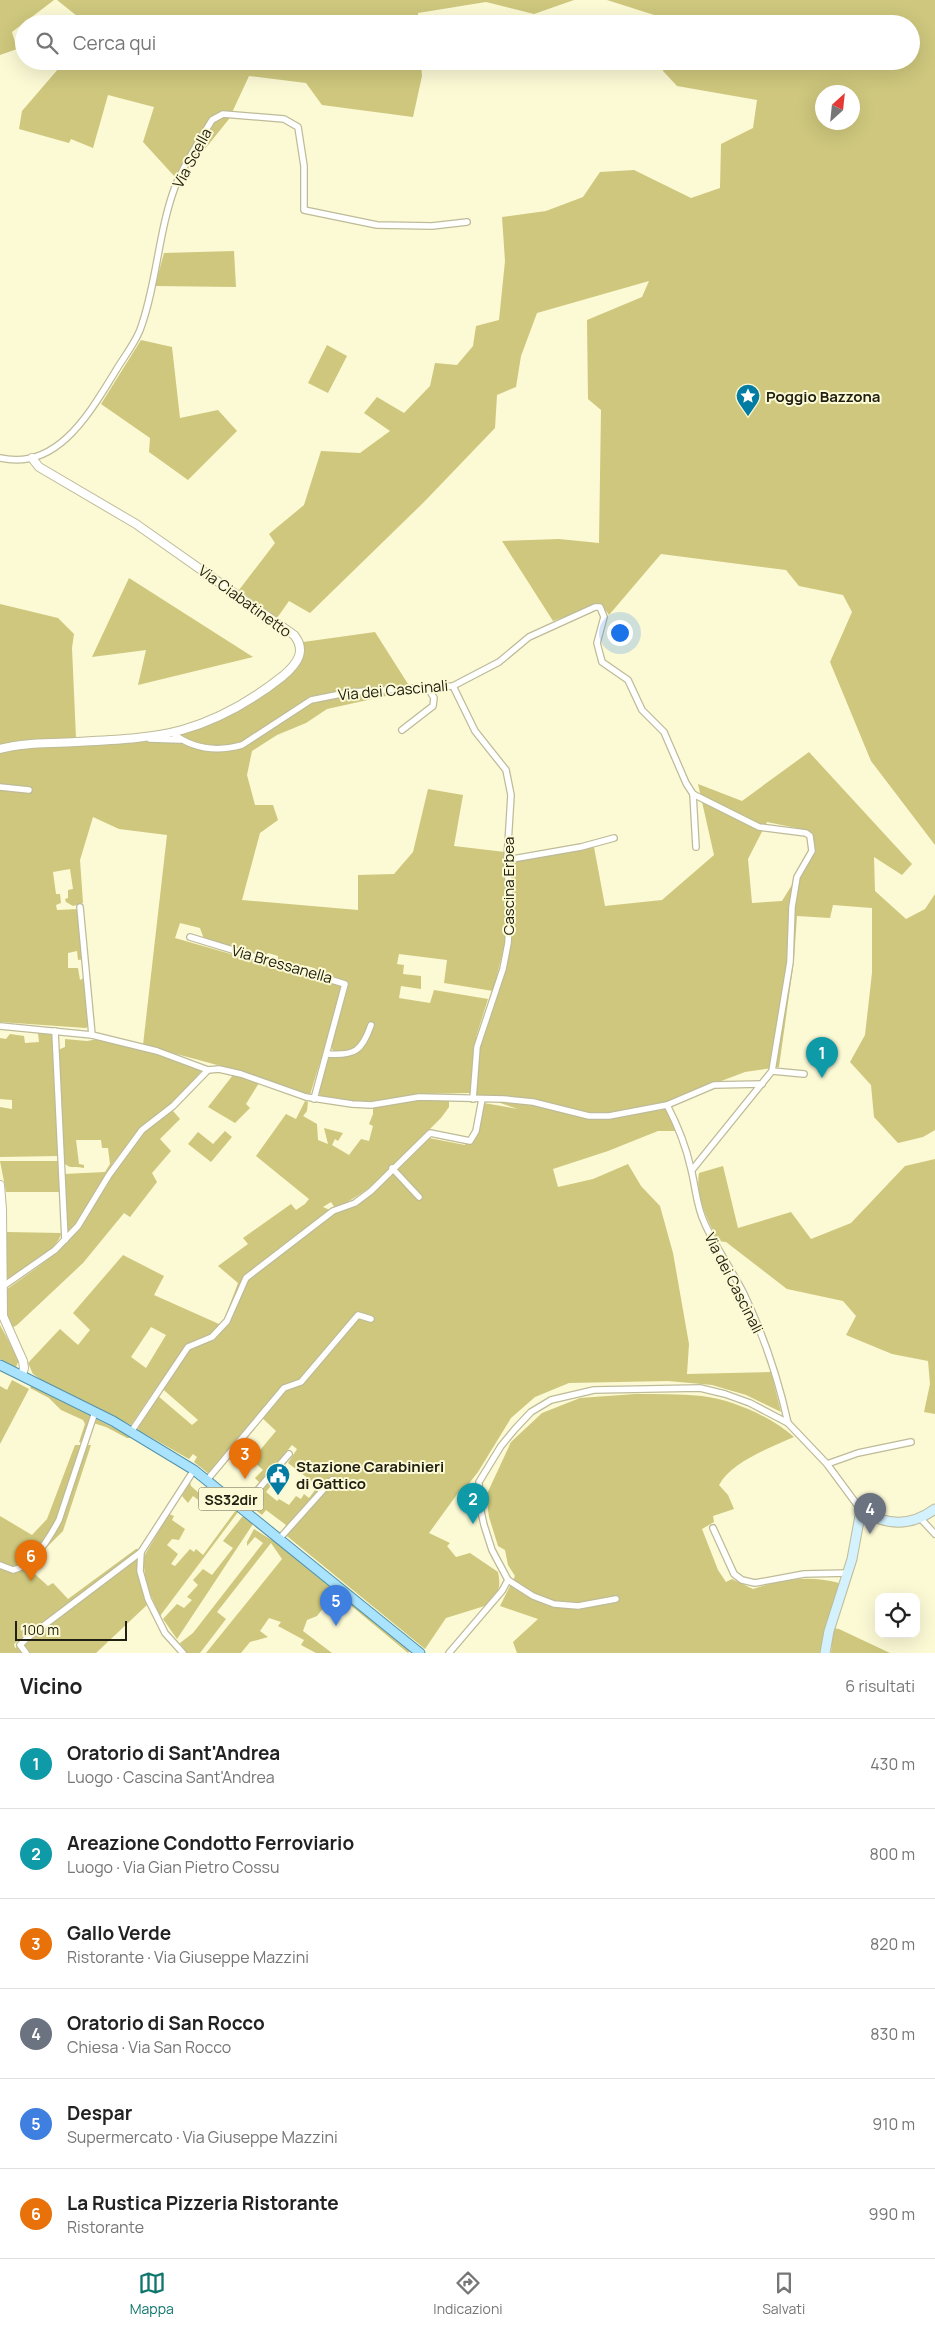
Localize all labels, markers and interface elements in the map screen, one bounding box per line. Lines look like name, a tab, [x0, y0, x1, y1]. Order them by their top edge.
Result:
search box	[15, 15, 920, 70]
icon: search	[33, 29, 61, 57]
text: Cerca qui	[73, 30, 156, 56]
north arrow	[815, 85, 860, 130]
street label: Via Scella	[167, 124, 217, 192]
place icon: Poggio Bazzona	[735, 383, 761, 417]
place label: Poggio Bazzona	[766, 386, 880, 407]
street label: Via Ciabatinetto	[194, 560, 296, 642]
your location	[607, 620, 633, 646]
street label: Via dei Cascinali	[337, 675, 449, 705]
street label: Cascina Erbea	[498, 837, 519, 935]
street label: Via Bressanella	[229, 940, 335, 988]
pin: 1	[806, 1037, 838, 1078]
street label: Via dei Cascinali	[700, 1229, 768, 1337]
pin: 3	[229, 1438, 261, 1479]
place label: Stazione Carabinieri di Gattico	[296, 1456, 444, 1494]
public building icon: Stazione Carabinieri di Gattico	[265, 1462, 291, 1496]
pin: 2	[457, 1483, 489, 1524]
road number: SS32dir	[198, 1488, 264, 1510]
pin: 4	[854, 1493, 886, 1534]
pin: 6	[15, 1540, 47, 1581]
pin: 5	[320, 1585, 352, 1626]
map controls	[875, 1593, 920, 1638]
button: locate	[875, 1593, 920, 1638]
scale bar	[15, 1618, 128, 1641]
text: 100 m	[22, 1620, 59, 1639]
text: Vicino	[20, 1672, 83, 1700]
text: 6 risultati	[845, 1675, 915, 1697]
text: Oratorio di Sant'Andrea	[67, 1740, 280, 1766]
text: 1	[32, 1753, 40, 1775]
text: 430 m	[870, 1753, 915, 1775]
text: Luogo · Cascina Sant'Andrea	[67, 1766, 275, 1788]
text: Areazione Condotto Ferroviario	[67, 1830, 354, 1856]
text: 2	[31, 1843, 41, 1865]
text: 800 m	[869, 1843, 915, 1865]
text: Luogo · Via Gian Pietro Cossu	[67, 1856, 279, 1878]
text: Gallo Verde	[67, 1920, 171, 1946]
text: 3	[31, 1933, 41, 1955]
text: 820 m	[870, 1933, 915, 1955]
text: Ristorante · Via Giuseppe Mazzini	[67, 1946, 309, 1968]
text: Oratorio di San Rocco	[67, 2010, 265, 2036]
text: 4	[31, 2023, 41, 2045]
text: 830 m	[870, 2023, 915, 2045]
text: Chiesa · Via San Rocco	[67, 2036, 231, 2058]
text: Despar	[67, 2100, 132, 2126]
text: 5	[31, 2113, 41, 2135]
text: 910 m	[872, 2113, 915, 2135]
text: Supermercato · Via Giuseppe Mazzini	[67, 2126, 338, 2148]
text: La Rustica Pizzeria Ristorante	[67, 2190, 339, 2216]
text: 6	[31, 2203, 41, 2225]
text: 990 m	[869, 2203, 915, 2225]
text: Ristorante	[67, 2216, 144, 2238]
tab: Mappa	[130, 2269, 174, 2318]
tab: Indicazioni	[433, 2269, 503, 2318]
tab: Salvati	[762, 2269, 805, 2318]

